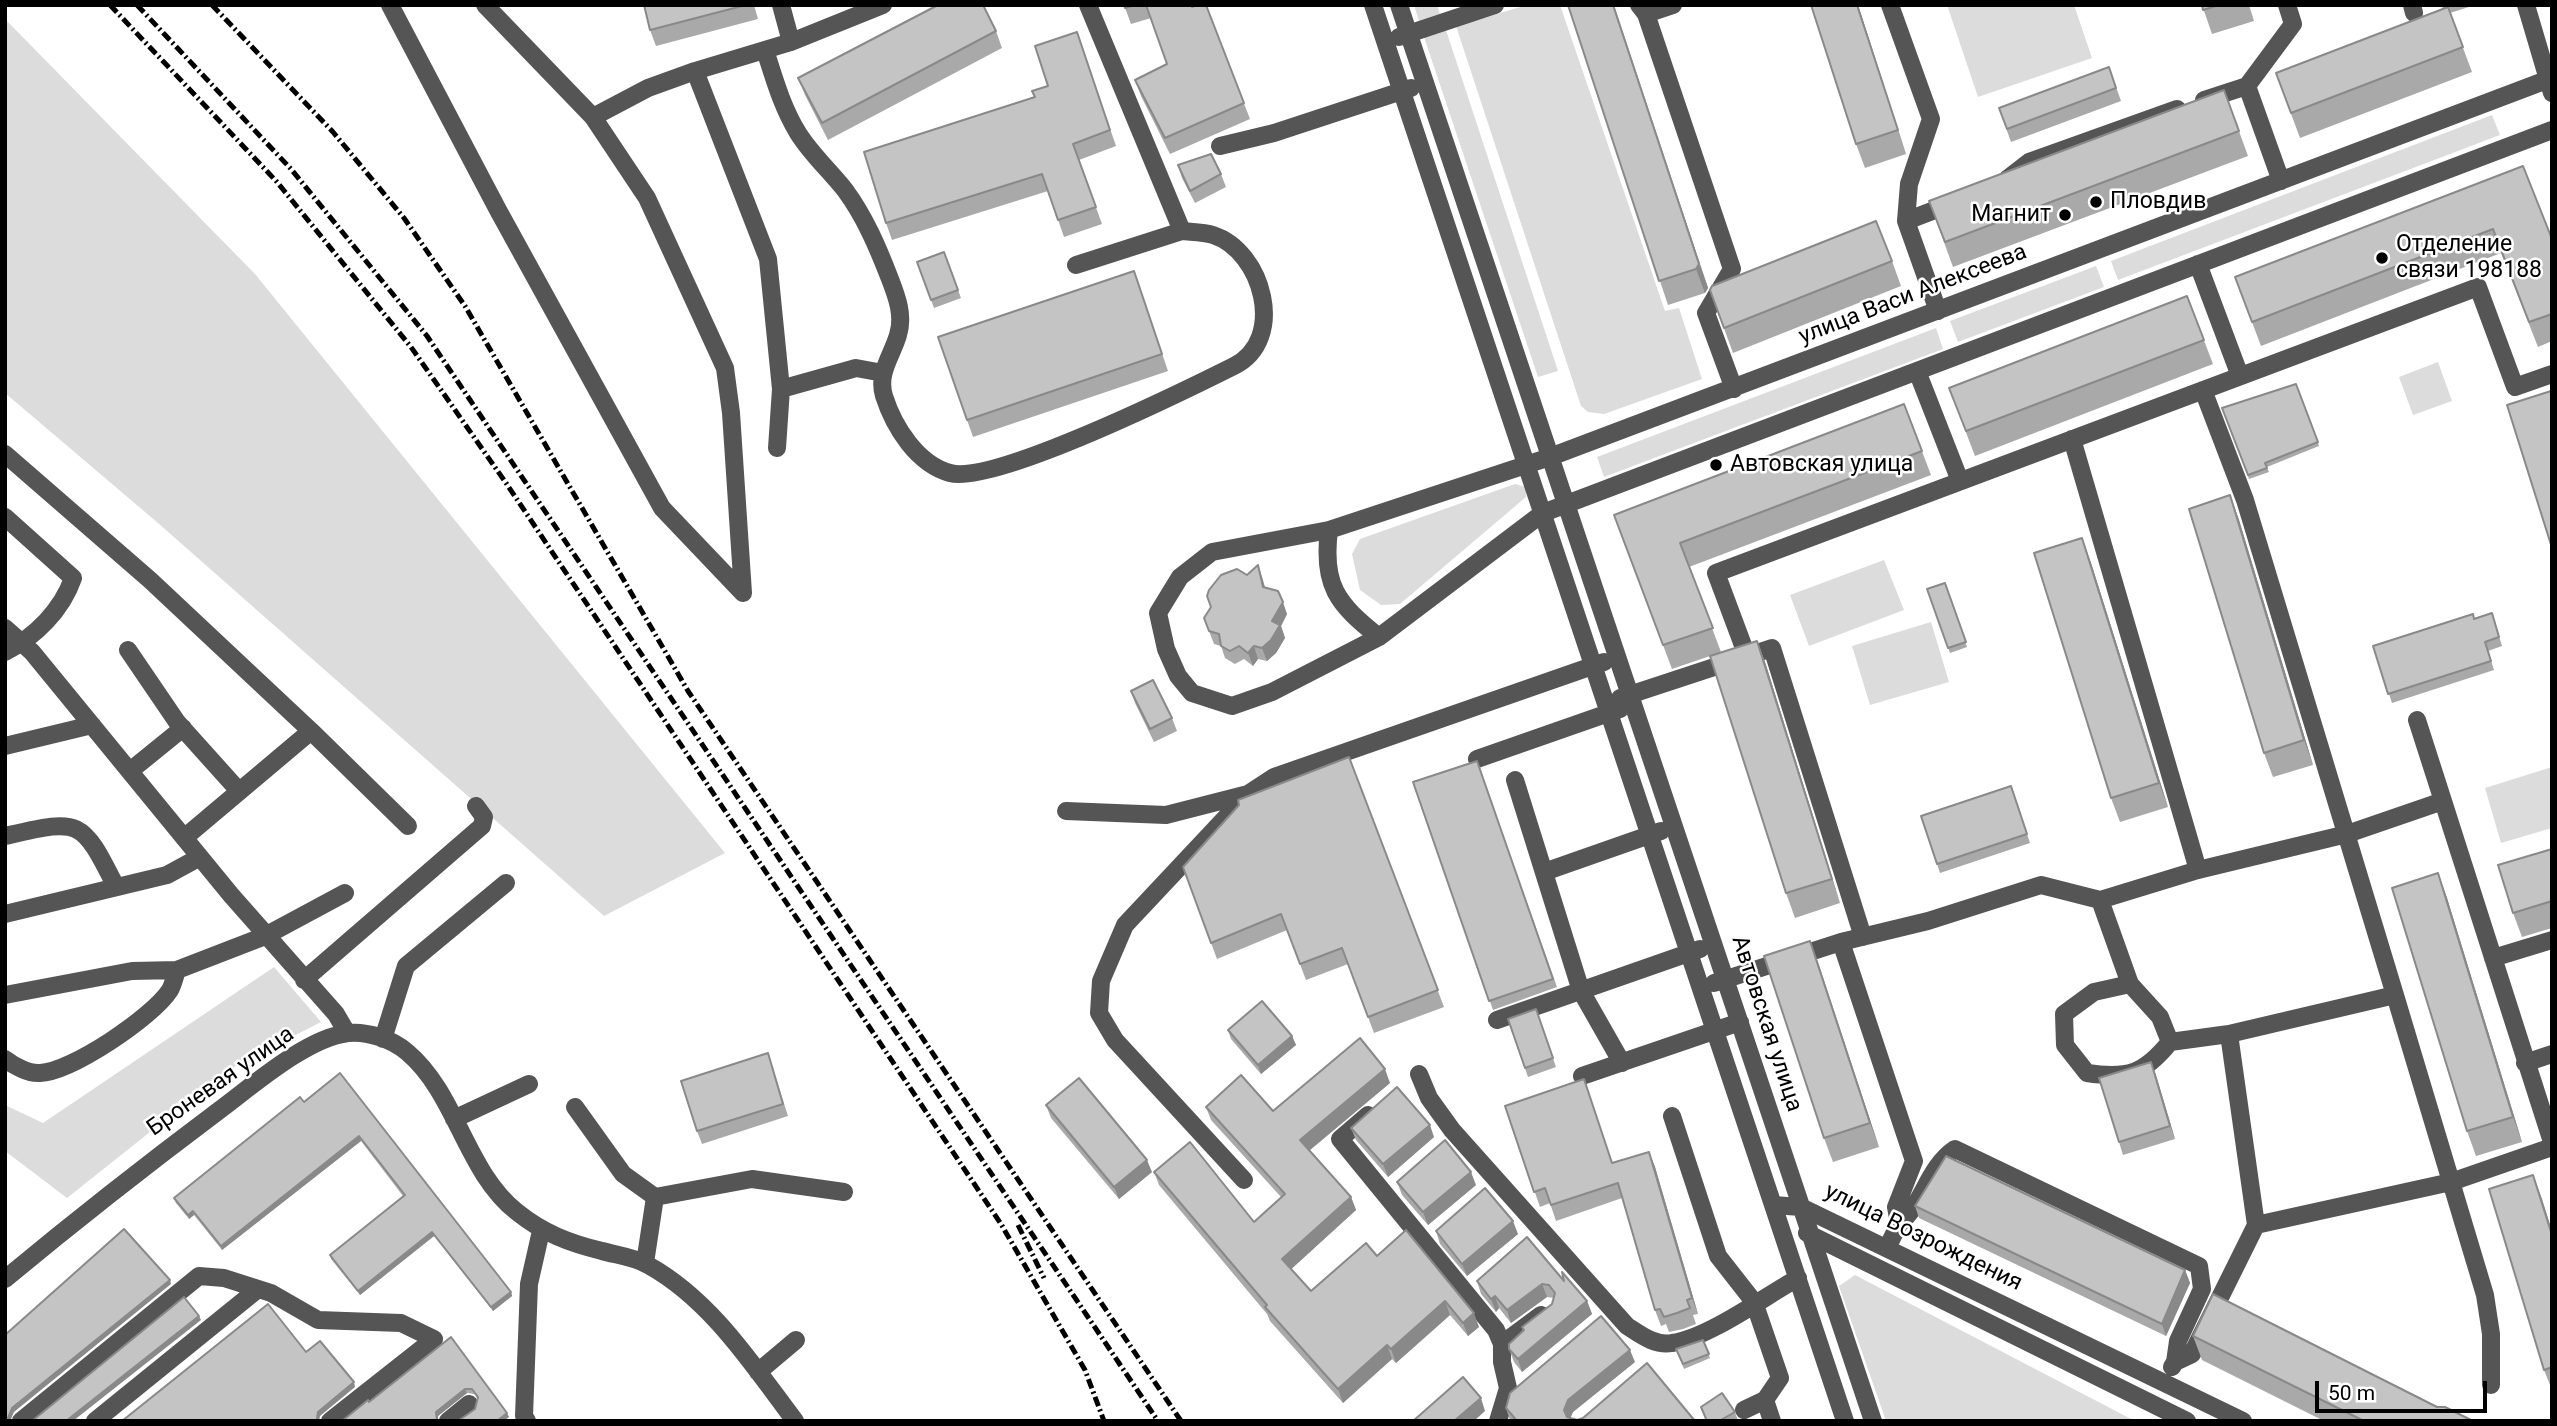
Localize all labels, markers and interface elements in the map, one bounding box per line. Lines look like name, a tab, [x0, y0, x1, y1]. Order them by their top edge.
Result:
place label: Пловдив	[2110, 188, 2206, 216]
marker: Пловдив	[2088, 194, 2104, 210]
place label: Магнит	[1971, 201, 2051, 229]
marker: Магнит	[2057, 207, 2073, 223]
place label: Отделение связи 198188	[2396, 231, 2542, 285]
street label: улица Васи Алексеева	[1795, 239, 2031, 351]
marker: Отделение связи 198188	[2374, 250, 2390, 266]
place label: Автовская улица	[1730, 451, 1913, 479]
marker: Автовская улица	[1708, 457, 1724, 473]
street label: Автовская улица	[1725, 933, 1807, 1115]
street label: Броневая улица	[142, 1021, 300, 1143]
street label: улица Возрождения	[1820, 1178, 2026, 1298]
scale bar	[2319, 1366, 2490, 1410]
text: 50 m	[2328, 1381, 2375, 1405]

